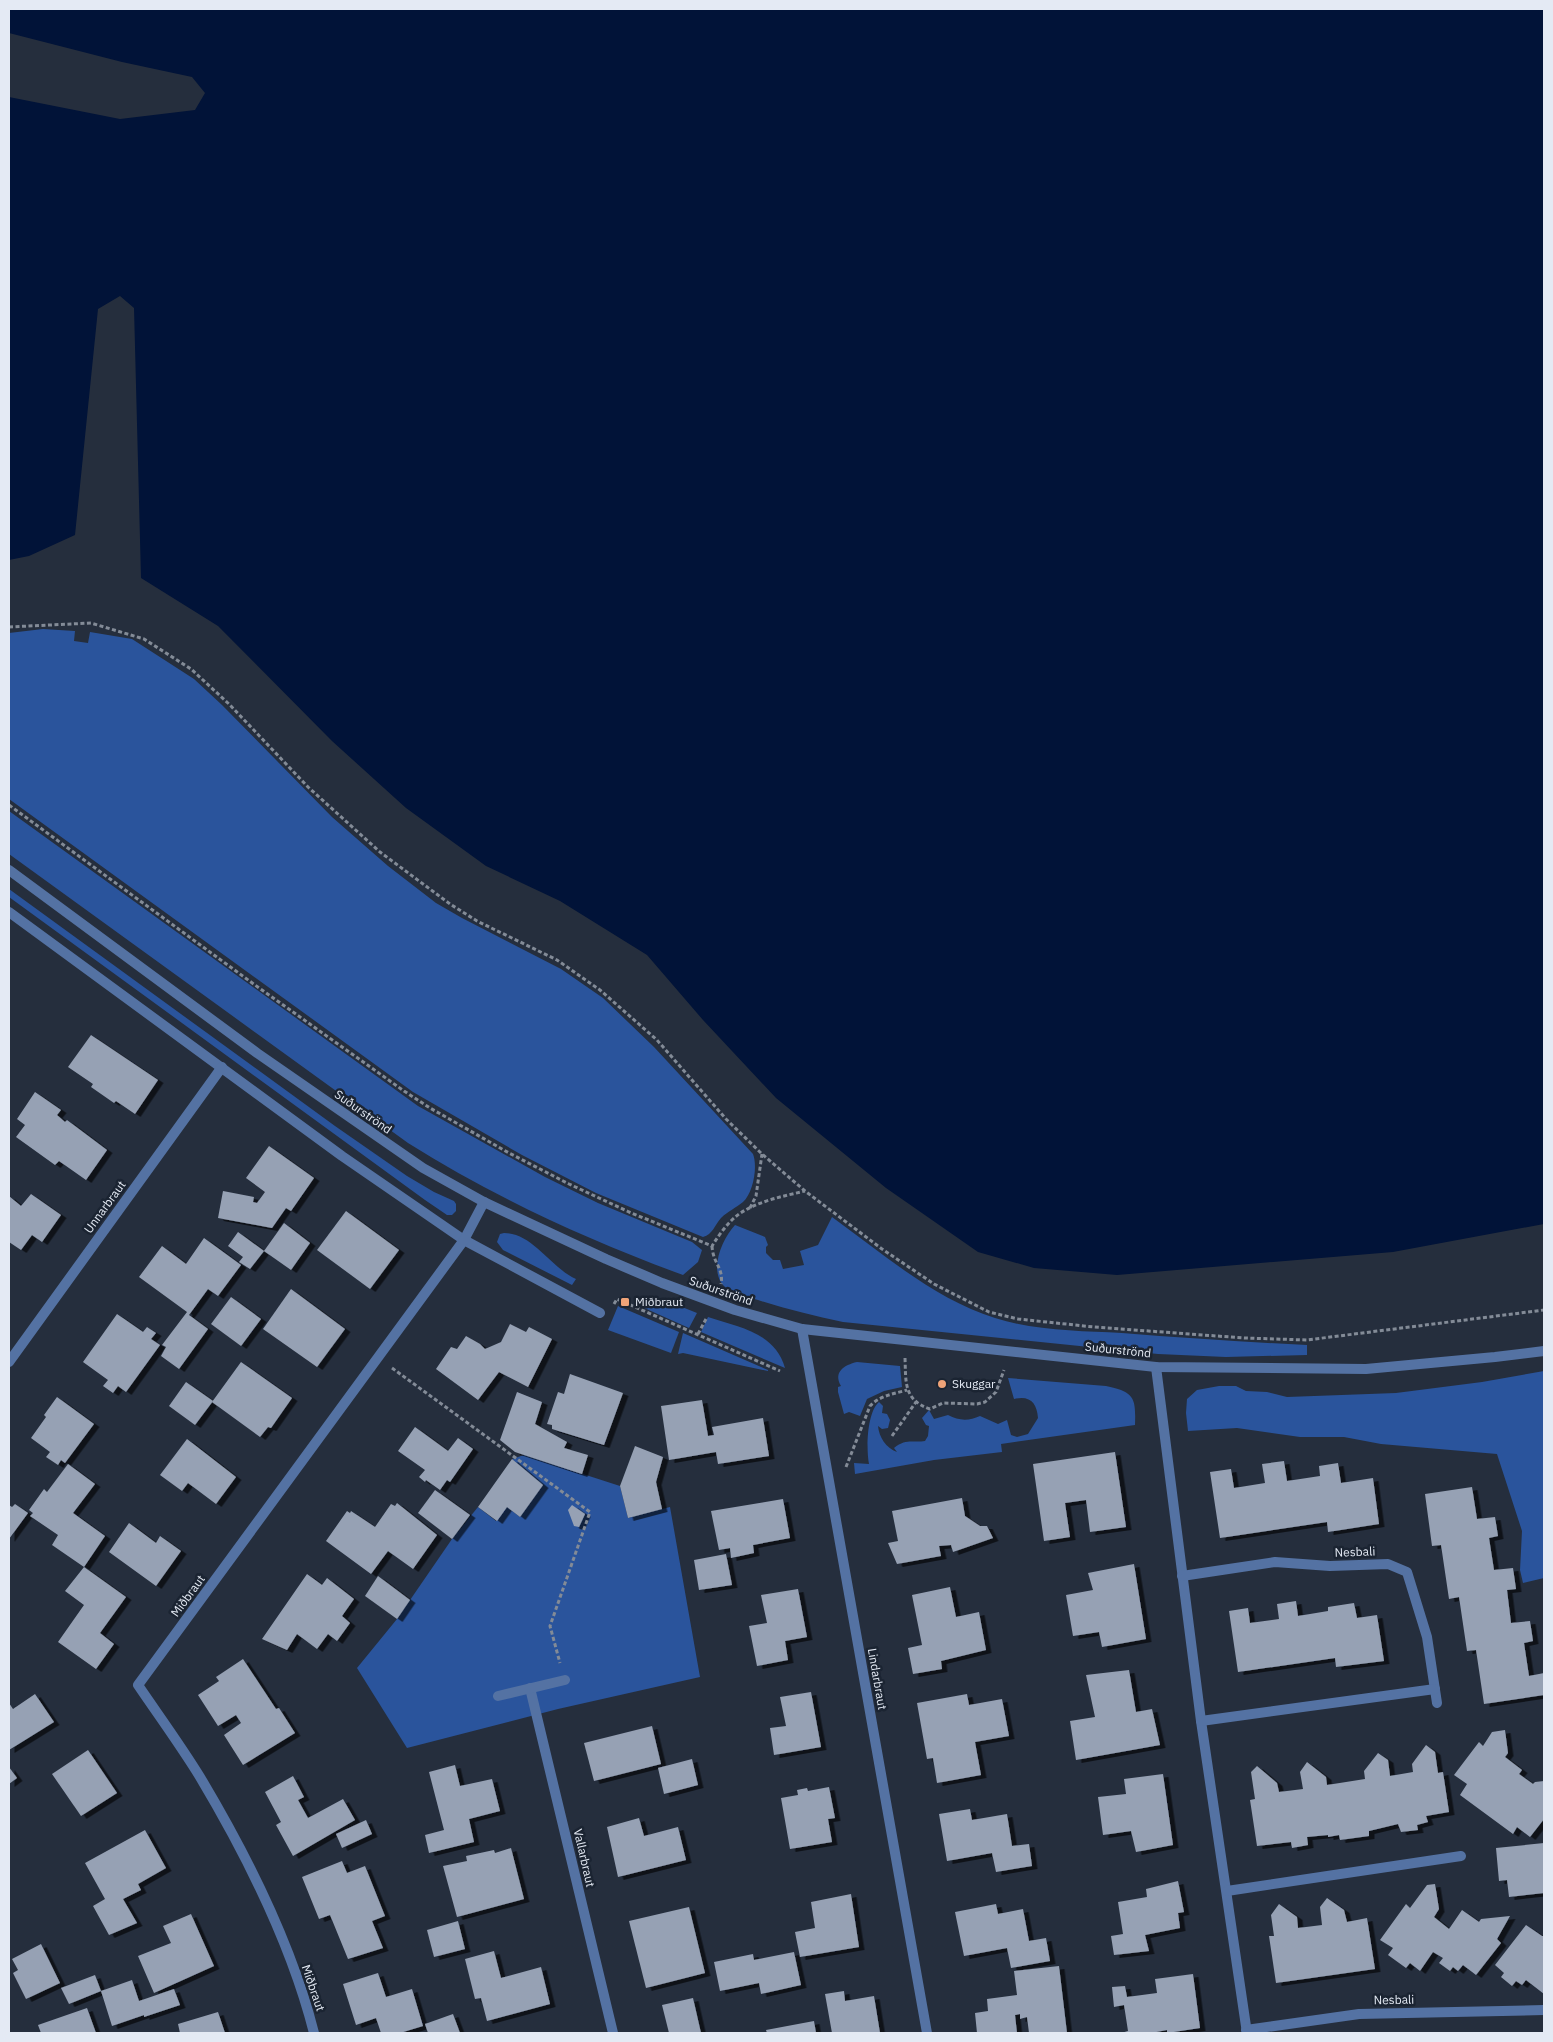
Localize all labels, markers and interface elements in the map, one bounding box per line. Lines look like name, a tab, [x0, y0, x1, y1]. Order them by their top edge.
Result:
street label: Suðurströnd	[332, 1086, 395, 1137]
street label: Unnarbraut	[80, 1177, 129, 1236]
street label: Suðurströnd	[687, 1273, 755, 1308]
place label: Miðbraut	[635, 1294, 683, 1309]
marker: Miðbraut	[619, 1296, 631, 1308]
street label: Suðurströnd	[1084, 1339, 1152, 1360]
place label: Skuggar	[952, 1376, 996, 1391]
marker: Skuggar	[936, 1378, 948, 1390]
street label: Nesbali	[1334, 1543, 1376, 1560]
street label: Miðbraut	[167, 1572, 208, 1620]
street label: Lindarbraut	[865, 1647, 890, 1711]
street label: Vallarbraut	[570, 1827, 598, 1889]
street label: Miðbraut	[299, 1963, 328, 2013]
street label: Nesbali	[1374, 1992, 1414, 2007]

